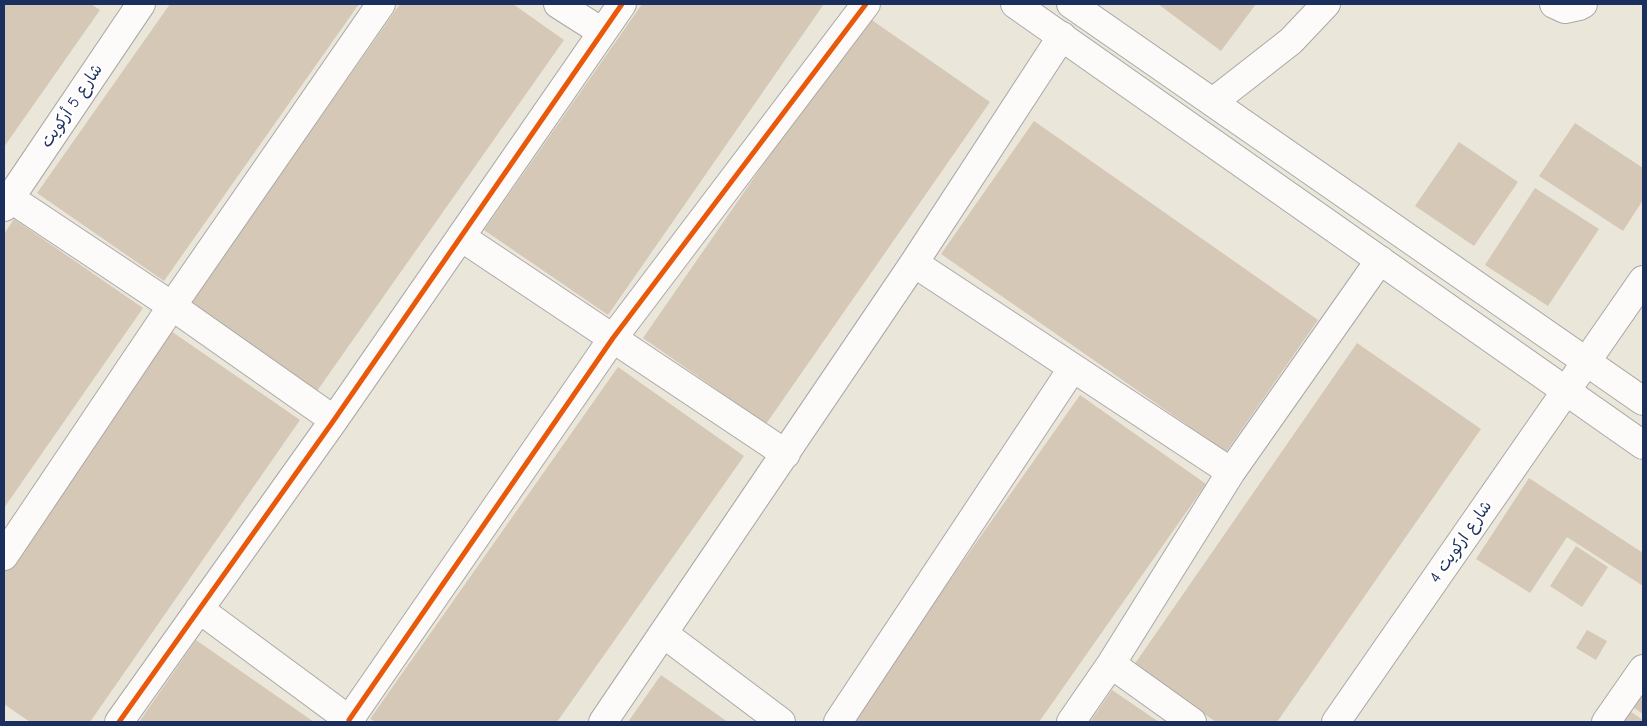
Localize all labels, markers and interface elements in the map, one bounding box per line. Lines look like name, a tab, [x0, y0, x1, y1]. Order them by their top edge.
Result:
street label: شارع 5 أركويت	[37, 61, 107, 151]
street label: شارع اركويت 4	[1426, 497, 1496, 587]

